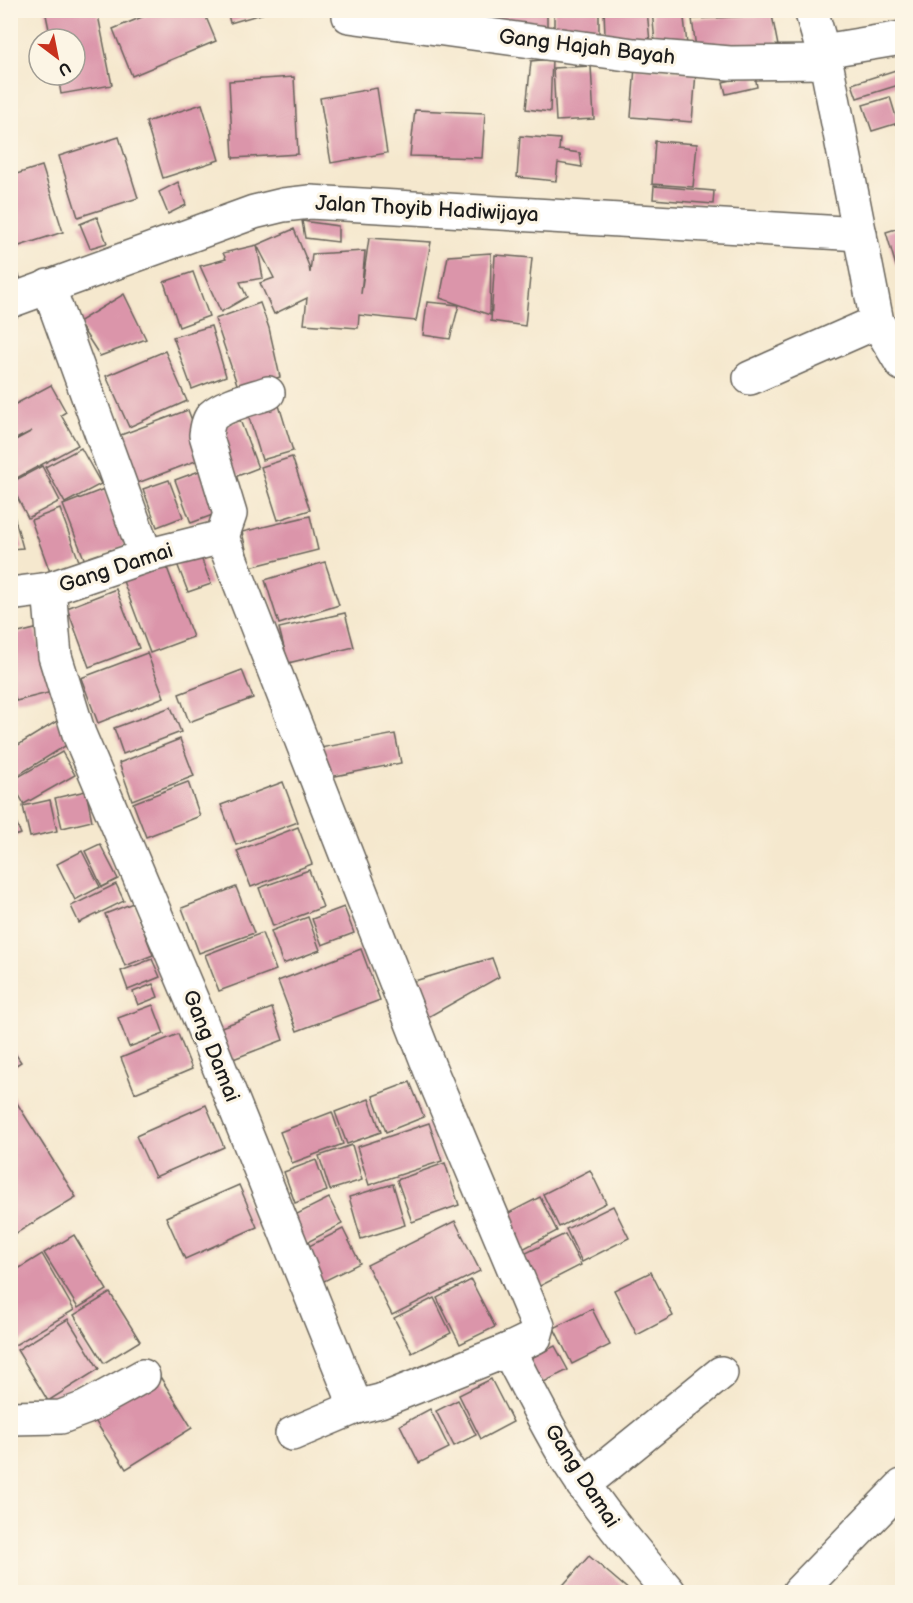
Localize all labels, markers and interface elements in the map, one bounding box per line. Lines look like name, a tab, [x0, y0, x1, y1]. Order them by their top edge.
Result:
street label: Gang Hajah Bayah	[497, 24, 677, 70]
north arrow	[27, 27, 87, 87]
text: U	[54, 57, 74, 80]
street label: Jalan Thoyib Hadiwijaya	[315, 191, 539, 227]
street label: Gang Damai	[56, 538, 176, 598]
street label: Gang Damai	[177, 986, 245, 1106]
street label: Gang Damai	[539, 1420, 625, 1532]

